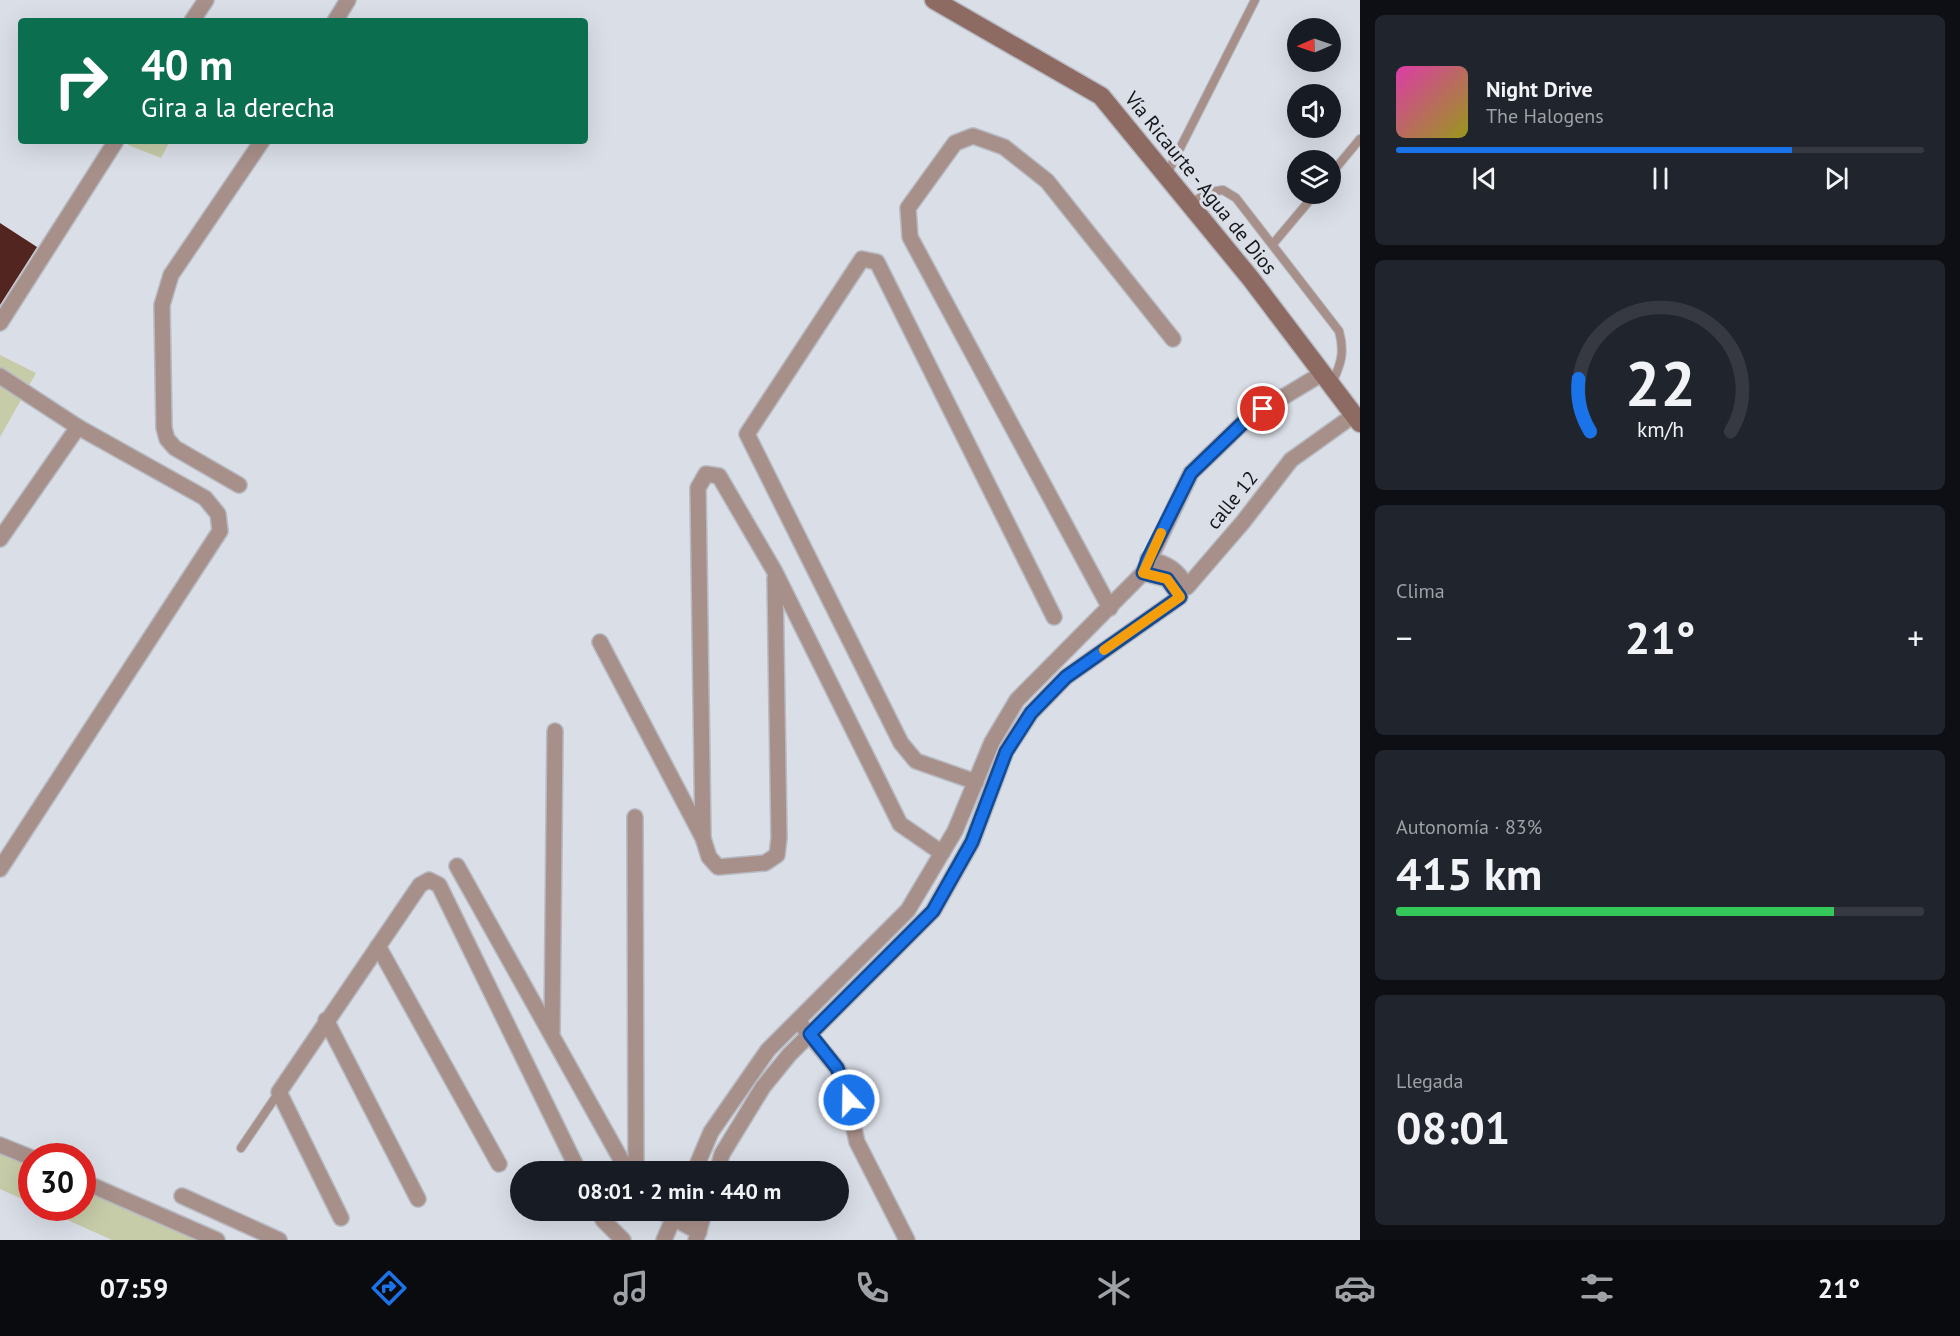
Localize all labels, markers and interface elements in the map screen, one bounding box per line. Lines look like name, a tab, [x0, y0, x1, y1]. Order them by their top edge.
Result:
north arrow	[1287, 18, 1341, 72]
map controls	[1287, 18, 1341, 204]
text: 40 m	[141, 37, 233, 92]
icon: right	[42, 42, 120, 120]
text: Night Drive	[1486, 75, 1593, 103]
button: sound	[1287, 84, 1341, 138]
street label: Vía Ricaurte - Agua de Dios	[1118, 85, 1283, 280]
text: Gira a la derecha	[141, 90, 335, 124]
text: The Halogens	[1486, 103, 1604, 129]
button: layers	[1287, 150, 1341, 204]
icon: previous	[1468, 162, 1501, 195]
icon: pause	[1644, 162, 1677, 195]
icon: next	[1820, 162, 1853, 195]
text: 22	[1625, 342, 1695, 423]
pin	[1237, 383, 1288, 434]
icon: arrive	[1246, 392, 1279, 425]
text: km/h	[1636, 415, 1683, 443]
street label: calle 12	[1201, 465, 1263, 535]
text: Clima	[1396, 578, 1445, 604]
text: 21°	[1625, 608, 1695, 666]
text: −	[1396, 616, 1413, 659]
text: +	[1907, 616, 1924, 659]
text: Autonomía · 83%	[1396, 814, 1542, 840]
text: 415 km	[1396, 844, 1542, 902]
position arrow	[817, 1068, 881, 1132]
text: Llegada	[1396, 1068, 1463, 1094]
text: 08:01	[1396, 1098, 1510, 1156]
speed limit sign: 30	[18, 1143, 96, 1221]
text: 08:01 · 2 min · 440 m	[578, 1177, 781, 1205]
icon: directions	[368, 1267, 410, 1309]
icon: music	[610, 1267, 652, 1309]
icon: phone	[851, 1267, 893, 1309]
icon: climate	[1093, 1267, 1135, 1309]
icon: car	[1334, 1267, 1376, 1309]
icon: filters	[1576, 1267, 1618, 1309]
text: 07:59	[100, 1271, 168, 1305]
text: 21°	[1818, 1271, 1860, 1305]

